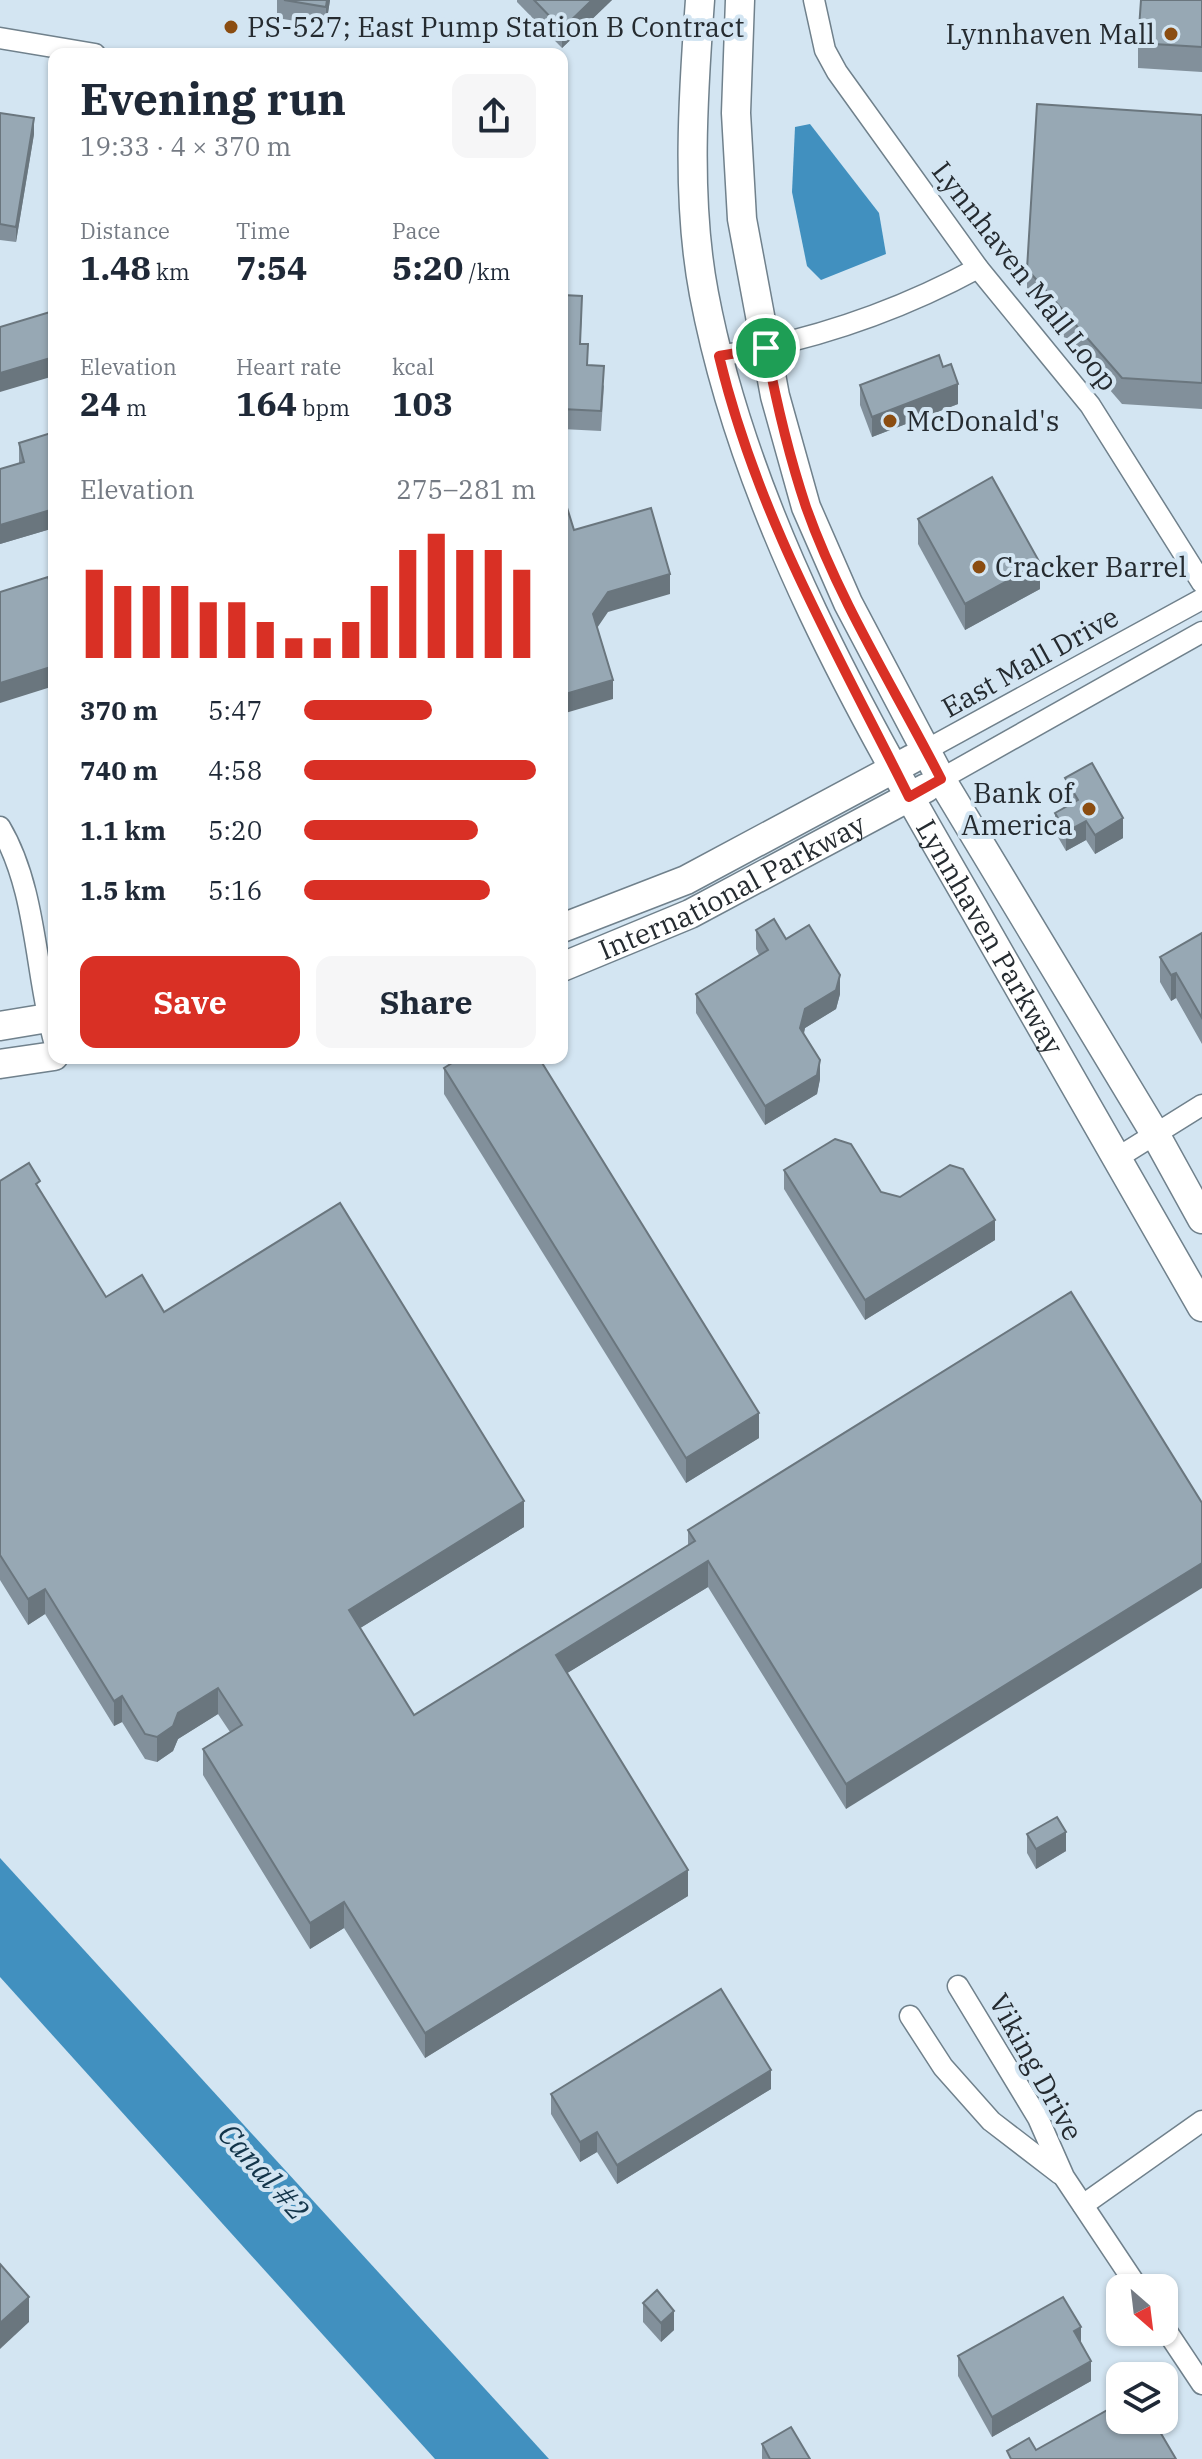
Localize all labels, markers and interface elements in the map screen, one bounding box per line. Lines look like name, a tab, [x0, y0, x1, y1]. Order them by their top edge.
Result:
place label: PS-527; East Pump Station B Contract	[247, 8, 745, 45]
place label: Lynnhaven Mall	[946, 15, 1155, 52]
marker: PS-527; East Pump Station B Contract	[222, 18, 240, 36]
marker: Lynnhaven Mall	[1162, 25, 1180, 43]
text: Evening run	[80, 70, 346, 127]
button: share	[452, 74, 536, 158]
text: 19:33 · 4 × 370 m	[80, 129, 291, 163]
street label: Lynnhaven Mall Loop	[924, 153, 1127, 398]
text: Distance	[80, 216, 170, 245]
text: Time	[236, 216, 290, 245]
text: Pace	[392, 216, 440, 245]
text: 1.48	[80, 245, 151, 289]
text: 7:54	[236, 245, 308, 289]
text: 5:20	[392, 245, 464, 289]
text: km	[151, 257, 190, 286]
text: /km	[464, 257, 511, 286]
pin	[732, 314, 800, 382]
icon: arrive	[744, 326, 788, 370]
text: Elevation	[80, 352, 177, 381]
text: Heart rate	[236, 352, 341, 381]
text: kcal	[392, 352, 434, 381]
text: 24	[80, 381, 121, 425]
text: 164	[236, 381, 297, 425]
text: 103	[392, 381, 453, 425]
text: m	[121, 393, 147, 422]
text: bpm	[297, 393, 350, 422]
place label: McDonald's	[906, 402, 1059, 439]
marker: McDonald's	[881, 412, 899, 430]
text: Elevation	[80, 472, 195, 506]
text: 275–281 m	[396, 472, 536, 506]
place label: Cracker Barrel	[995, 548, 1187, 585]
marker: Cracker Barrel	[970, 558, 988, 576]
street label: East Mall Drive	[935, 598, 1125, 725]
text: 370 m	[80, 693, 158, 727]
text: 5:47	[208, 693, 262, 727]
text: 740 m	[80, 753, 158, 787]
text: 4:58	[208, 753, 262, 787]
place label: Bank of America	[961, 774, 1075, 843]
marker: Bank of America	[1080, 800, 1098, 818]
street label: International Parkway	[593, 805, 871, 968]
street label: Lynnhaven Parkway	[908, 812, 1073, 1061]
text: 1.1 km	[80, 813, 166, 847]
text: 5:20	[208, 813, 262, 847]
text: 1.5 km	[80, 873, 166, 907]
text: 5:16	[208, 873, 262, 907]
button: Save	[80, 956, 300, 1048]
button: Share	[316, 956, 536, 1048]
street label: Viking Drive	[981, 1987, 1092, 2147]
water label: Canal #2	[210, 2114, 318, 2228]
north arrow	[1106, 2274, 1178, 2346]
map controls	[1106, 2274, 1178, 2434]
button: layers	[1106, 2362, 1178, 2434]

